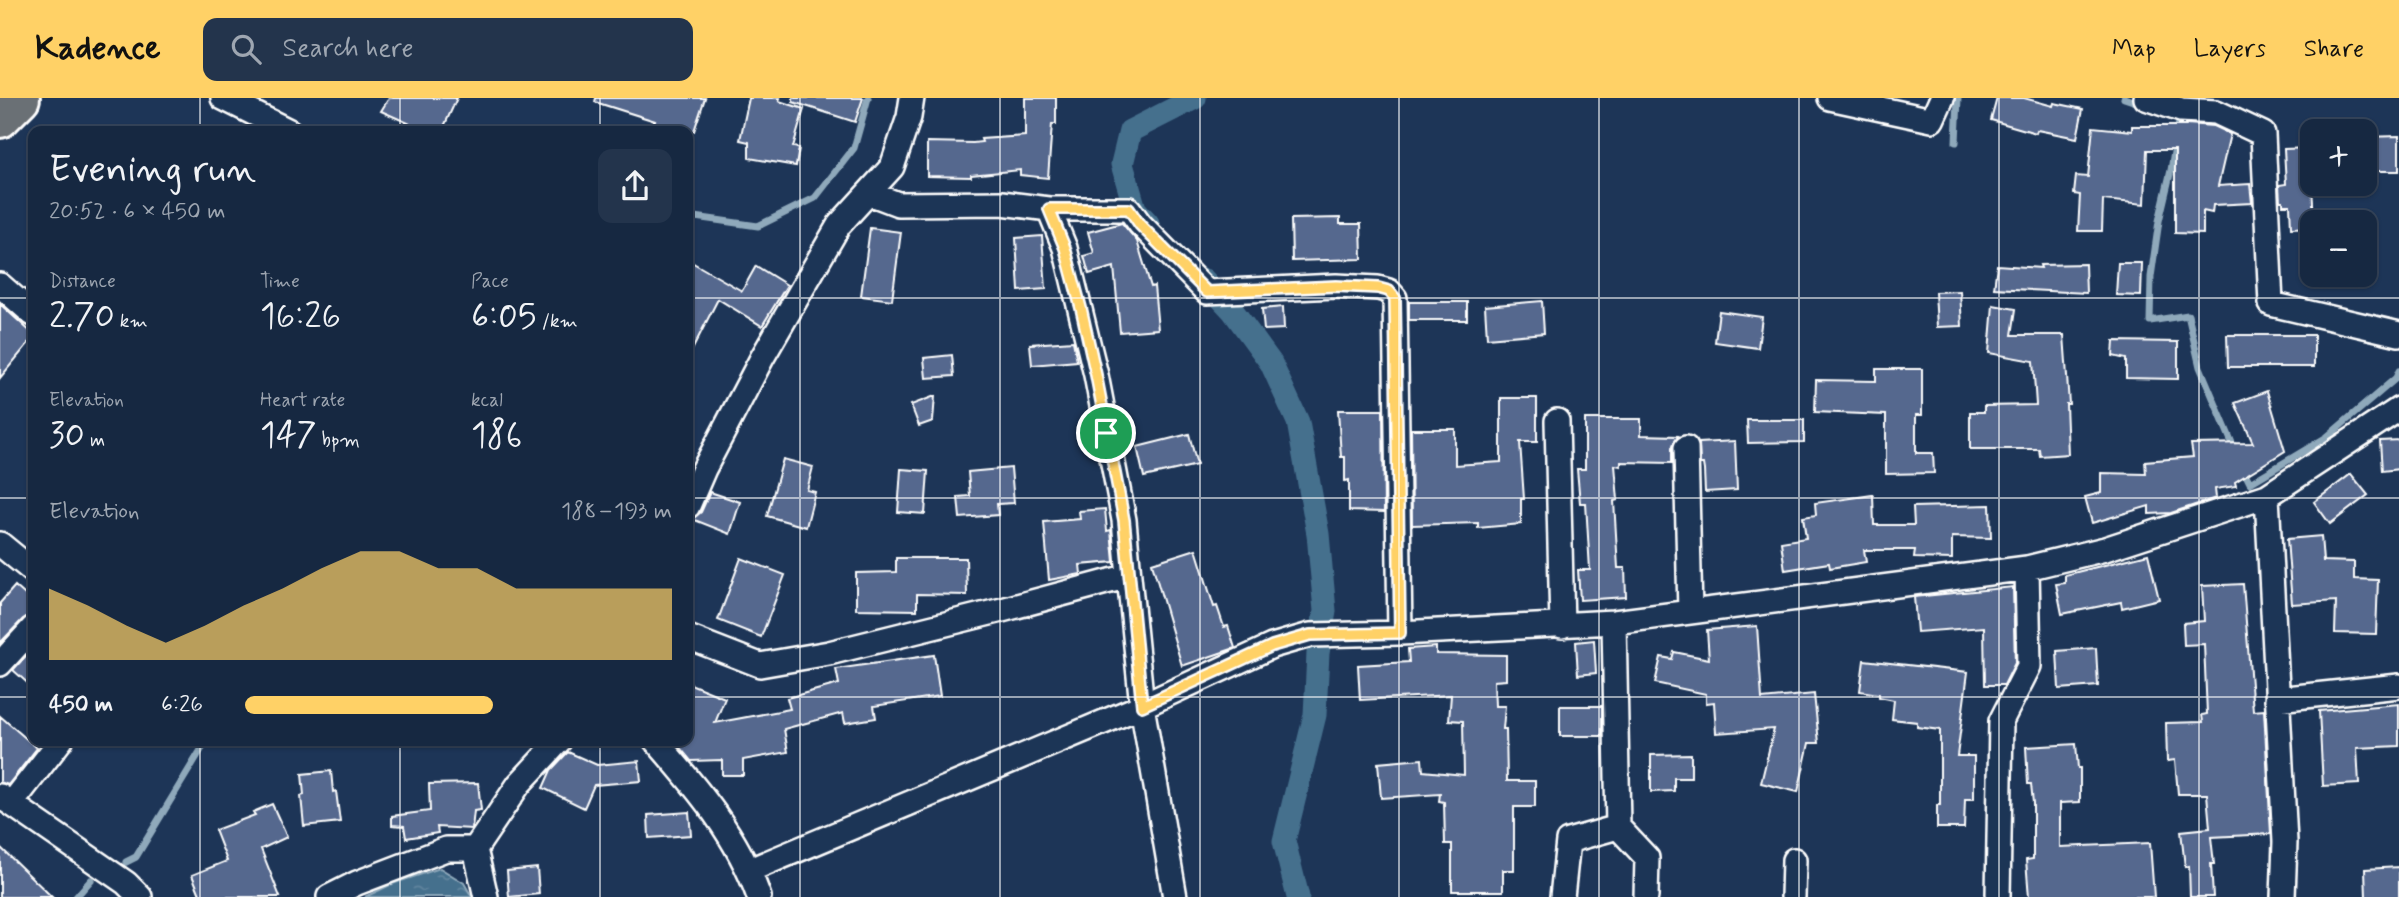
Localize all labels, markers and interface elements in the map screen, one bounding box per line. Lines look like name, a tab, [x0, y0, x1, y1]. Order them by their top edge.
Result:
search box	[203, 18, 693, 81]
text: Kadence	[35, 27, 161, 71]
icon: search	[227, 30, 265, 68]
text: Search here	[283, 32, 413, 66]
text: Map	[2112, 34, 2156, 65]
text: Layers	[2194, 34, 2266, 65]
text: Share	[2304, 34, 2364, 65]
map controls	[2300, 119, 2377, 287]
button: +	[2300, 119, 2377, 196]
text: Evening run	[49, 146, 256, 195]
button: share	[598, 149, 672, 223]
text: 20:52 · 6 × 450 m	[49, 197, 225, 227]
button: −	[2300, 210, 2377, 287]
text: Distance	[49, 269, 116, 294]
text: Time	[260, 269, 300, 294]
text: Pace	[471, 269, 509, 294]
text: 2.70	[49, 294, 115, 340]
text: 16:26	[260, 294, 341, 340]
text: 6:05	[471, 294, 537, 340]
text: km	[115, 309, 148, 334]
text: /km	[537, 309, 578, 334]
text: Elevation	[49, 388, 124, 413]
text: Heart rate	[260, 388, 345, 413]
text: kcal	[471, 388, 503, 413]
pin	[1076, 403, 1136, 463]
text: 30	[49, 413, 85, 459]
text: 147	[260, 413, 316, 459]
text: 186	[471, 413, 522, 459]
icon: arrive	[1087, 414, 1125, 452]
text: m	[85, 428, 105, 453]
text: bpm	[316, 428, 360, 453]
text: Elevation	[49, 497, 140, 527]
text: 188–193 m	[561, 497, 672, 527]
text: 450 m	[49, 690, 113, 720]
text: 6:26	[161, 690, 203, 720]

